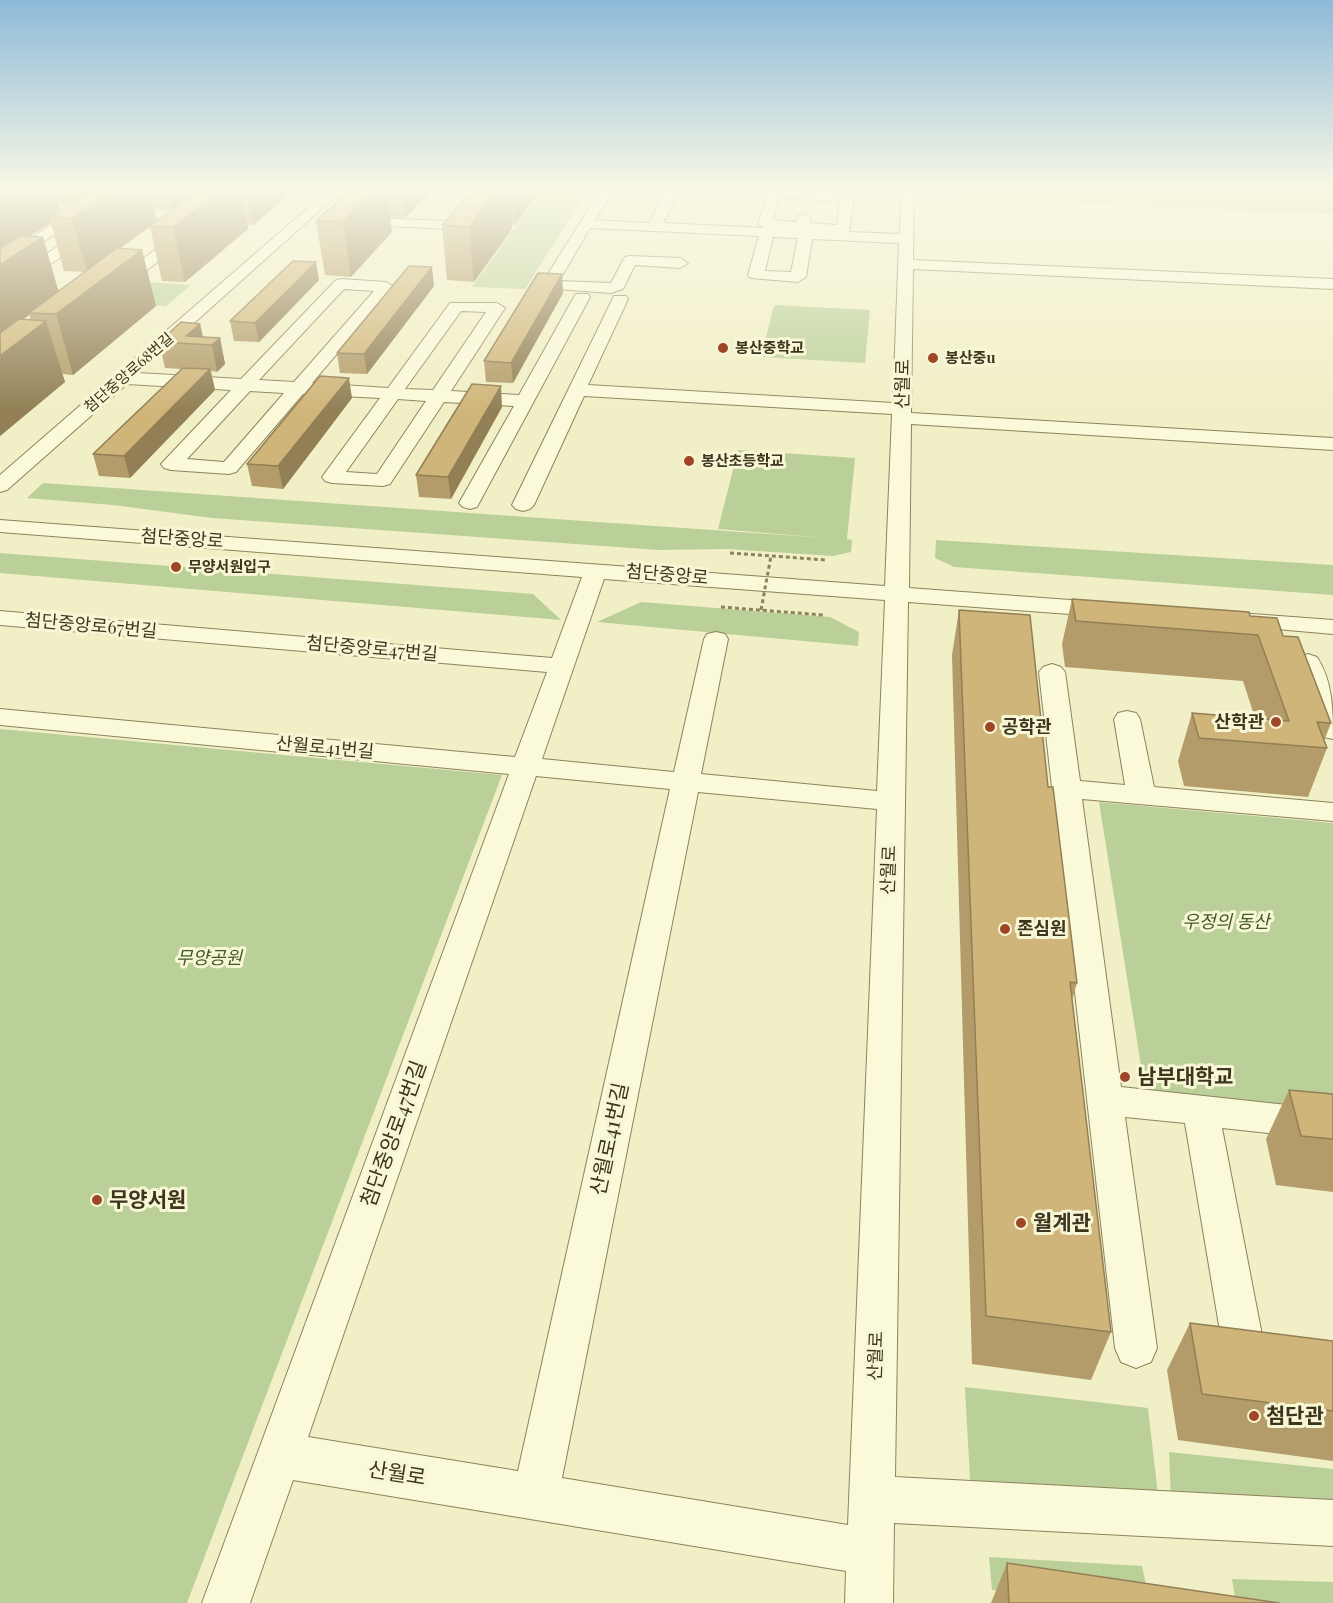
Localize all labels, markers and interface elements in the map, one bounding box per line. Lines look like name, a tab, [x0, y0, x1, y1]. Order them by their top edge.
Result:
street label: 첨단중앙로68번길	[81, 329, 177, 417]
place label: 봉산중학교	[735, 339, 804, 357]
marker: 봉산중학교	[716, 341, 730, 355]
place label: 봉산중u	[945, 349, 995, 367]
marker: 봉산중u	[926, 351, 940, 365]
street label: 산월로	[892, 359, 914, 409]
place label: 봉산초등학교	[701, 452, 784, 470]
marker: 봉산초등학교	[682, 454, 696, 468]
street label: 첨단중앙로	[140, 525, 224, 553]
place label: 무양서원입구	[188, 558, 271, 576]
marker: 무양서원입구	[169, 560, 183, 574]
street label: 첨단중앙로	[625, 561, 709, 589]
street label: 첨단중앙로67번길	[24, 609, 158, 643]
street label: 첨단중앙로47번길	[305, 632, 439, 666]
place label: 산학관	[1214, 711, 1264, 733]
marker: 산학관	[1269, 715, 1283, 729]
place label: 공학관	[1002, 716, 1052, 738]
marker: 공학관	[983, 720, 997, 734]
street label: 산월로41번길	[275, 733, 375, 763]
street label: 산월로	[877, 845, 901, 895]
park label: 우정의 동산	[1182, 911, 1270, 933]
place label: 존심원	[1017, 918, 1067, 940]
marker: 존심원	[998, 922, 1012, 936]
park label: 무양공원	[176, 947, 242, 969]
street label: 첨단중앙로47번길	[356, 1057, 432, 1211]
place label: 남부대학교	[1137, 1064, 1234, 1090]
marker: 남부대학교	[1118, 1070, 1132, 1084]
street label: 산월로41번길	[586, 1080, 634, 1198]
place label: 무양서원	[109, 1187, 186, 1213]
marker: 무양서원	[90, 1193, 104, 1207]
place label: 월계관	[1033, 1210, 1091, 1236]
marker: 월계관	[1014, 1216, 1028, 1230]
street label: 산월로	[864, 1331, 888, 1381]
place label: 첨단관	[1266, 1403, 1324, 1429]
marker: 첨단관	[1247, 1409, 1261, 1423]
street label: 산월로	[366, 1457, 428, 1491]

